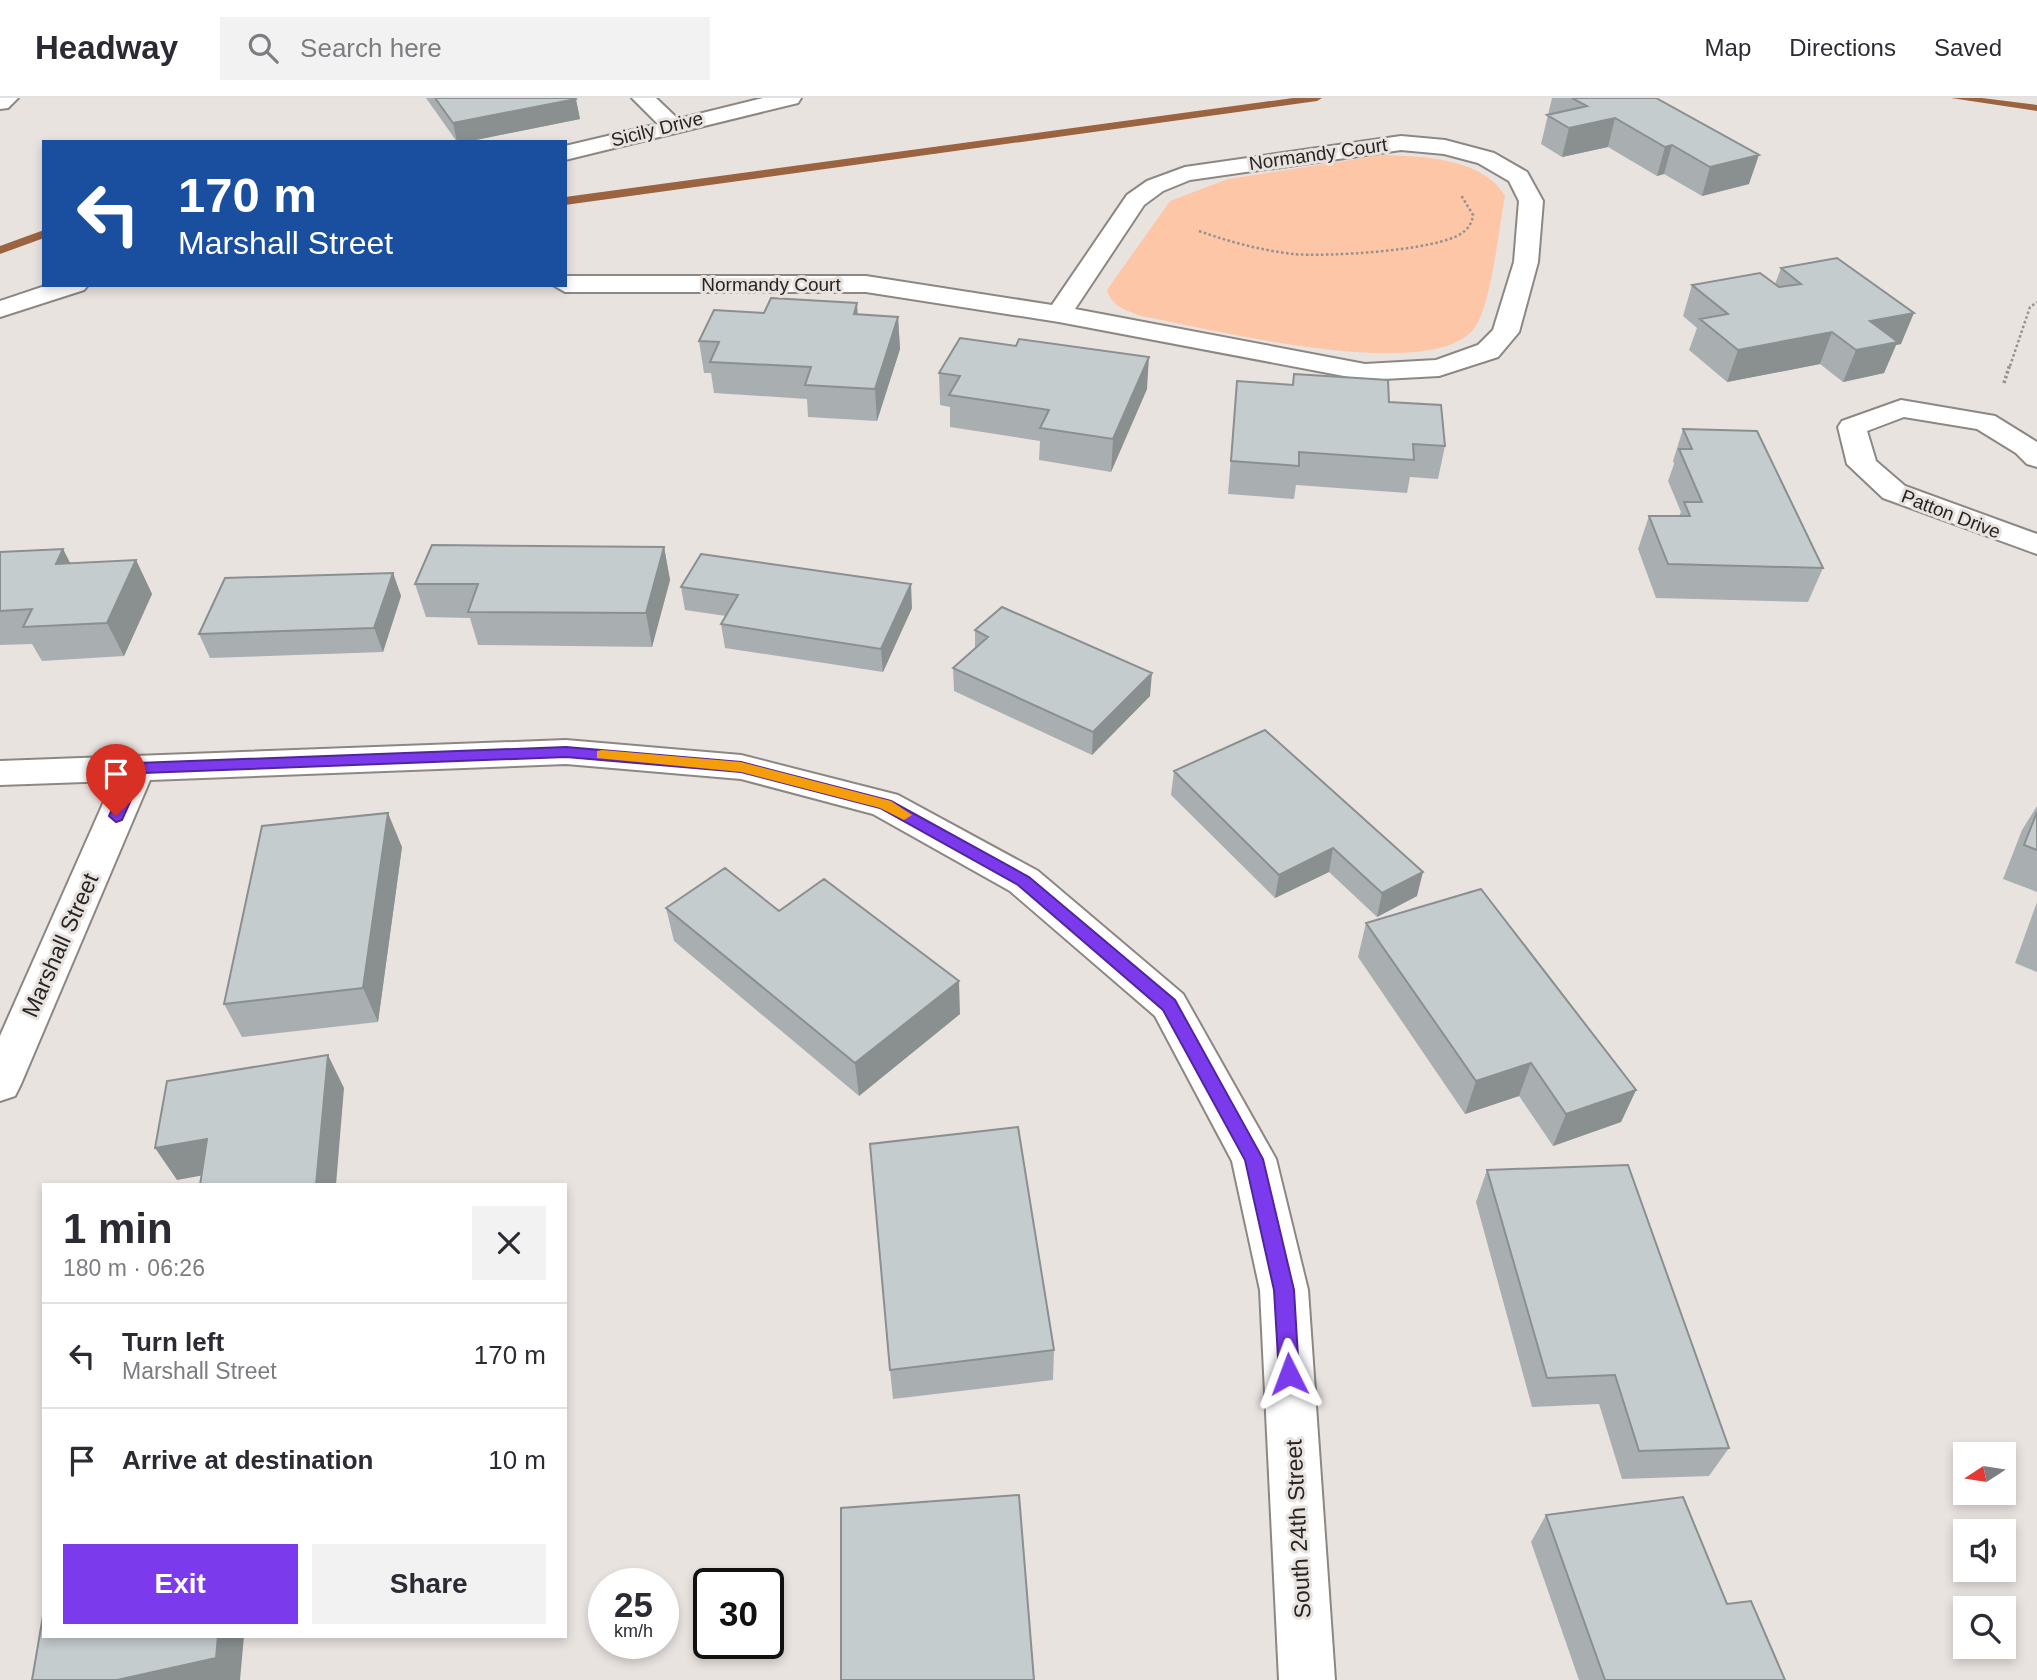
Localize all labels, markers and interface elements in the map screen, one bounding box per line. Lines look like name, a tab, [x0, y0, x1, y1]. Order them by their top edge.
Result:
search box	[220, 17, 710, 80]
text: Headway	[35, 29, 178, 66]
icon: search	[244, 29, 282, 67]
text: Search here	[300, 33, 442, 63]
text: Map	[1705, 34, 1751, 61]
text: Directions	[1789, 34, 1896, 61]
text: Saved	[1934, 34, 2002, 61]
street label: Sicily Drive	[609, 107, 705, 151]
street label: Normandy Court	[1248, 134, 1389, 174]
icon: left	[63, 168, 154, 259]
text: 170 m	[178, 168, 317, 222]
text: Marshall Street	[178, 225, 393, 261]
street label: Normandy Court	[701, 274, 841, 295]
street label: Patton Drive	[1898, 485, 2004, 543]
pin	[86, 744, 146, 816]
icon: arrive	[97, 755, 135, 793]
street label: Marshall Street	[17, 869, 104, 1021]
text: 1 min	[63, 1205, 173, 1252]
button: close	[472, 1206, 546, 1280]
text: 180 m · 06:26	[63, 1255, 205, 1281]
text: Turn left	[122, 1327, 224, 1357]
icon: left	[63, 1337, 101, 1375]
position arrow	[1252, 1337, 1326, 1411]
text: 170 m	[474, 1340, 546, 1370]
text: Marshall Street	[122, 1358, 277, 1384]
street label: South 24th Street	[1280, 1438, 1316, 1619]
icon: arrive	[63, 1442, 101, 1480]
north arrow	[1953, 1442, 2016, 1505]
map controls	[1953, 1442, 2016, 1659]
text: Arrive at destination	[122, 1445, 373, 1475]
text: 10 m	[488, 1445, 546, 1475]
button: sound	[1953, 1519, 2016, 1582]
button: Exit	[63, 1544, 298, 1624]
button: Share	[312, 1544, 546, 1624]
speed limit sign: 30	[693, 1568, 784, 1659]
text: 25	[614, 1585, 653, 1624]
button: search	[1953, 1596, 2016, 1659]
text: km/h	[614, 1621, 653, 1641]

